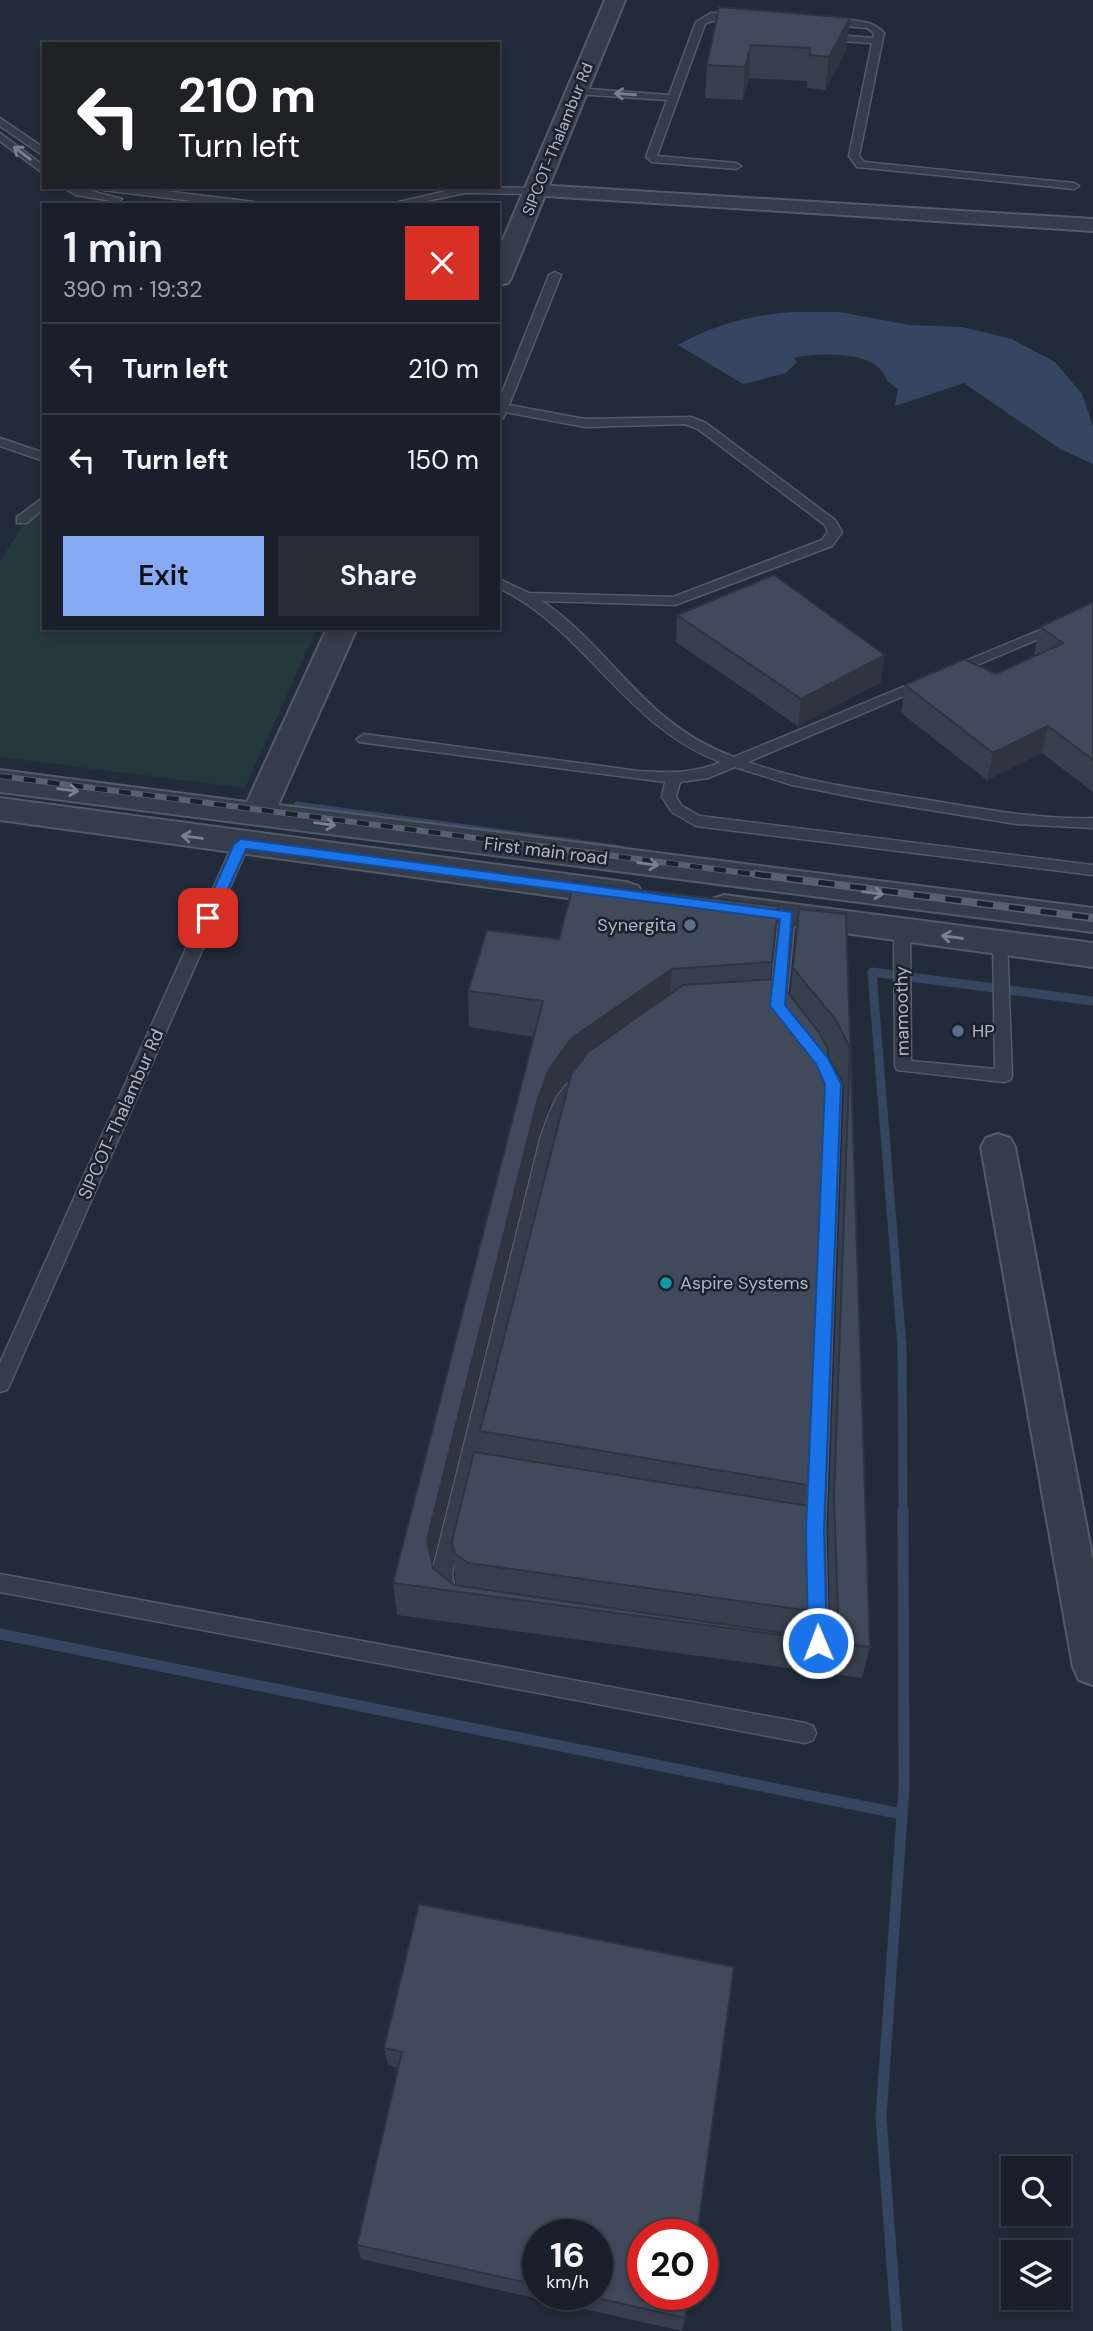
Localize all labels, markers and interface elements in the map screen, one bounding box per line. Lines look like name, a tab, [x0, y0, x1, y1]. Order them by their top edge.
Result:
street label: SIPCOT-Thalambur Rd	[517, 59, 598, 219]
text: 210 m	[178, 63, 316, 127]
icon: left	[63, 70, 154, 161]
one-way arrow	[614, 87, 636, 100]
text: Turn left	[178, 125, 300, 167]
one-way arrow	[13, 146, 32, 161]
text: 1 min	[63, 220, 163, 275]
button: close	[405, 226, 479, 300]
text: 390 m · 19:32	[63, 274, 203, 304]
icon: left	[63, 350, 101, 388]
text: Turn left	[122, 352, 229, 386]
text: 210 m	[408, 352, 479, 386]
icon: left	[63, 441, 101, 479]
text: Turn left	[122, 443, 229, 477]
text: 150 m	[407, 443, 479, 477]
button: Exit	[63, 536, 264, 616]
button: Share	[278, 536, 479, 616]
one-way arrow	[56, 784, 79, 797]
one-way arrow	[313, 817, 335, 830]
one-way arrow	[182, 830, 204, 843]
street label: First main road	[483, 832, 609, 870]
one-way arrow	[636, 858, 658, 871]
one-way arrow	[861, 886, 884, 899]
pin	[178, 888, 238, 948]
icon: arrive	[189, 899, 227, 937]
place label: Synergita	[597, 913, 676, 937]
marker: Synergita	[682, 917, 698, 933]
one-way arrow	[942, 930, 964, 943]
street label: mamoothy	[889, 966, 915, 1056]
place label: HP	[972, 1019, 995, 1043]
marker: HP	[950, 1023, 966, 1039]
street label: SIPCOT-Thalambur Rd	[73, 1025, 169, 1203]
place label: Aspire Systems	[680, 1271, 809, 1295]
marker: Aspire Systems	[658, 1275, 674, 1291]
position arrow	[781, 1606, 855, 1680]
map controls	[1001, 2156, 1071, 2310]
button: search	[1001, 2156, 1071, 2226]
speed limit sign: 20	[627, 2219, 718, 2310]
text: 16	[550, 2232, 585, 2278]
button: layers	[1001, 2240, 1071, 2310]
text: km/h	[546, 2270, 589, 2294]

